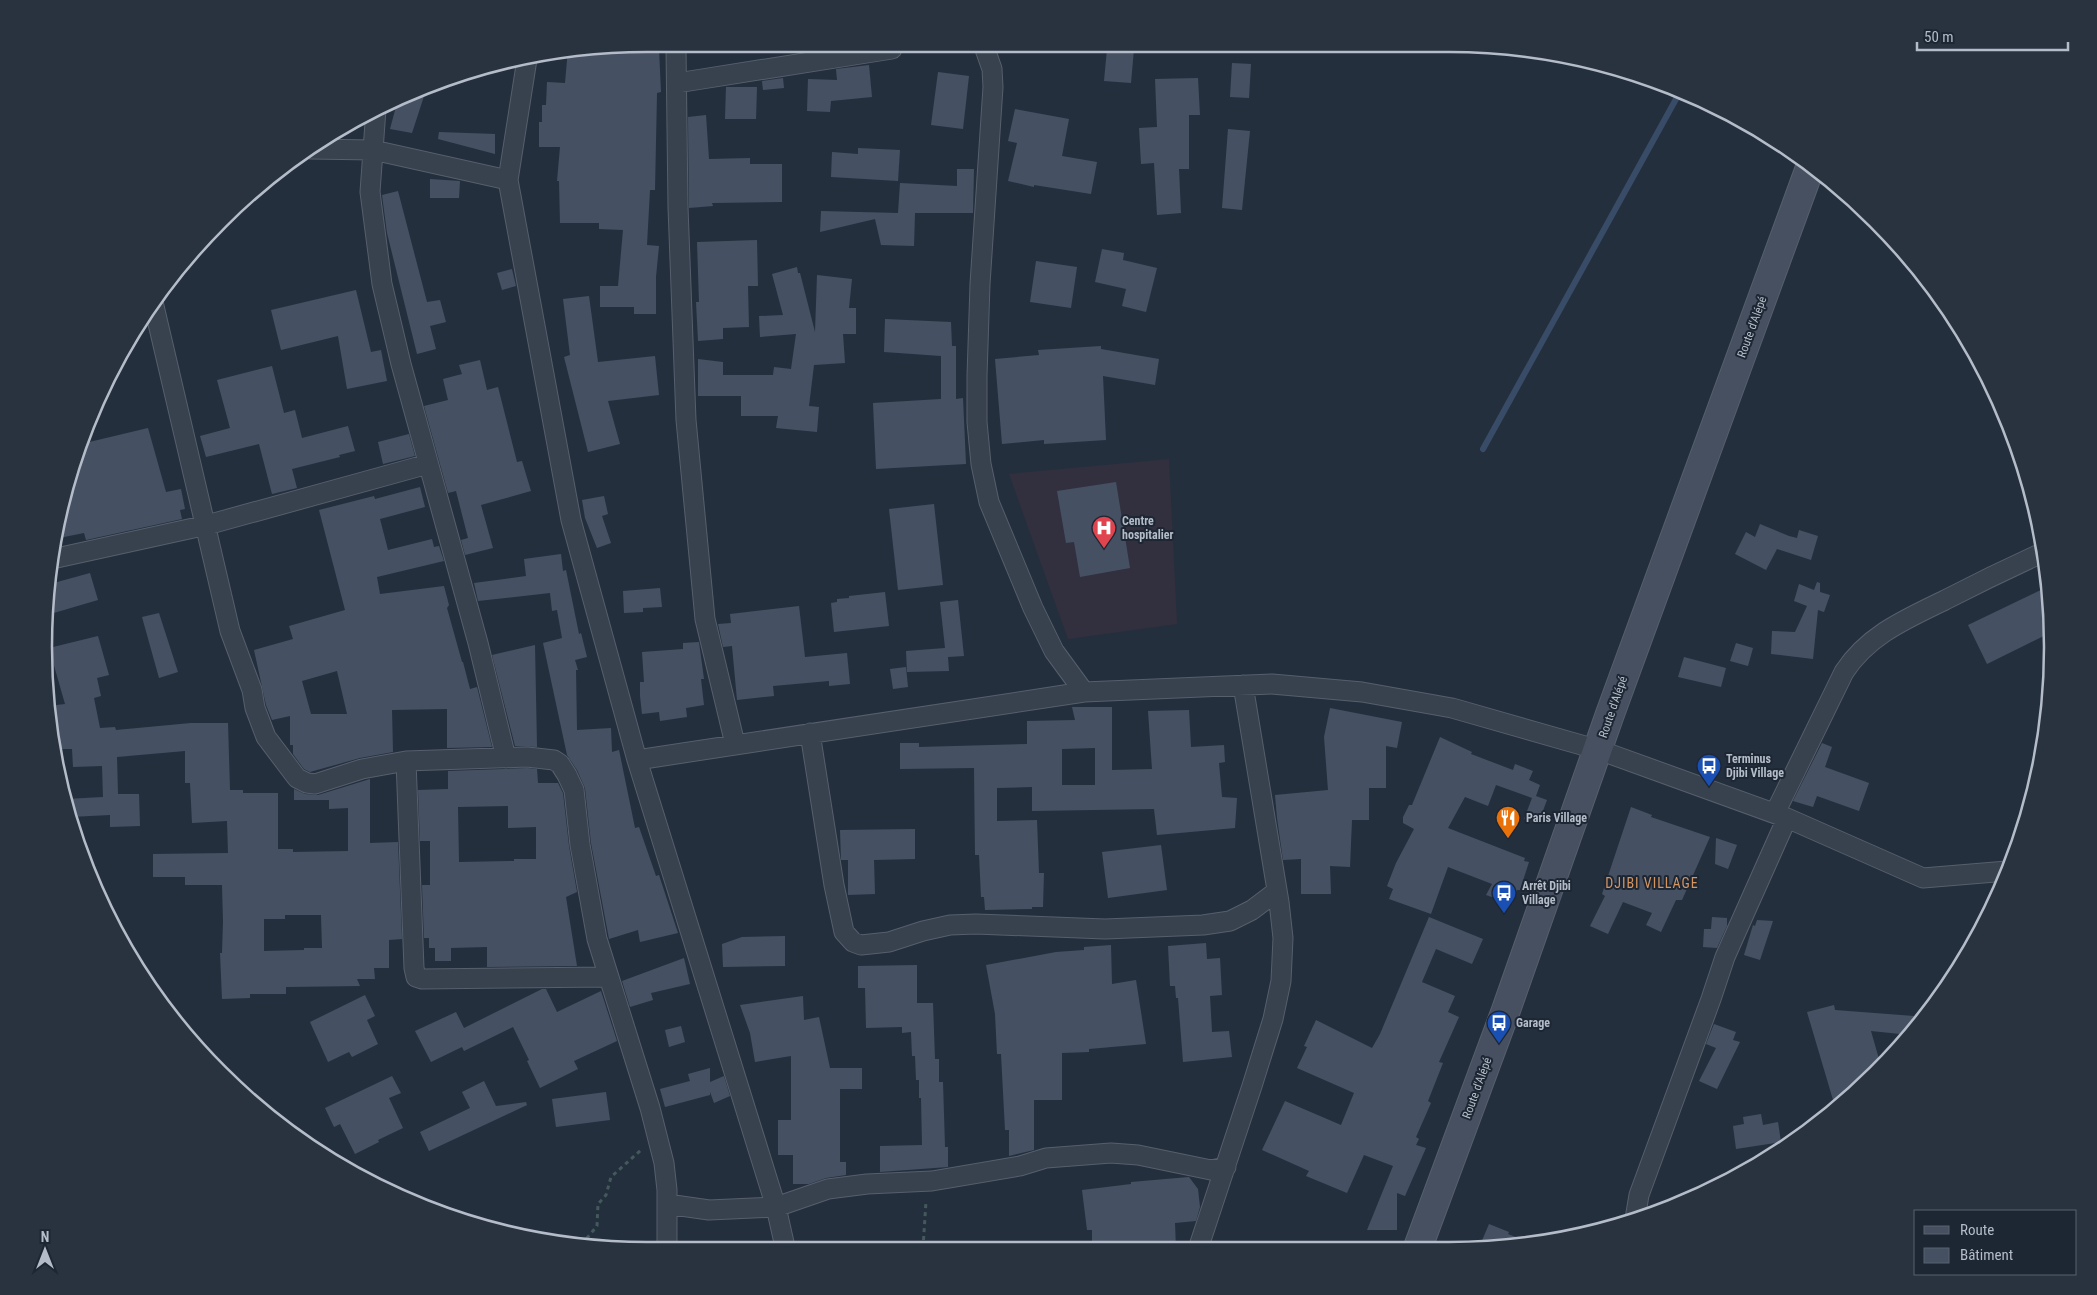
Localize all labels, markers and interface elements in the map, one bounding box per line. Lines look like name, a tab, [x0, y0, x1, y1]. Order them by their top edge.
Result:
scale bar	[1917, 20, 2068, 52]
text: 50 m	[1924, 28, 1954, 46]
street label: Route d'Alépé	[1734, 294, 1770, 360]
place label: Centre hospitalier	[1122, 514, 1173, 542]
hospital icon: Centre hospitalier	[1091, 515, 1117, 549]
street label: Route d'Alépé	[1596, 674, 1630, 740]
place label: Terminus Djibi Village	[1726, 752, 1784, 780]
bus stop icon: Terminus Djibi Village	[1696, 753, 1722, 787]
restaurant icon: Paris Village	[1495, 805, 1521, 839]
place label: Paris Village	[1526, 811, 1587, 825]
district label: DJIBI VILLAGE	[1605, 875, 1699, 891]
place label: Arrêt Djibi Village	[1522, 879, 1571, 907]
bus stop icon: Arrêt Djibi Village	[1491, 880, 1517, 914]
bus stop icon: Garage	[1486, 1010, 1512, 1044]
place label: Garage	[1516, 1016, 1550, 1030]
street label: Route d'Alépé	[1459, 1055, 1495, 1121]
legend	[1914, 1210, 2077, 1275]
text: Route	[1960, 1221, 1994, 1239]
north arrow	[20, 1225, 70, 1275]
text: N	[41, 1229, 49, 1245]
text: Bâtiment	[1960, 1246, 2013, 1264]

